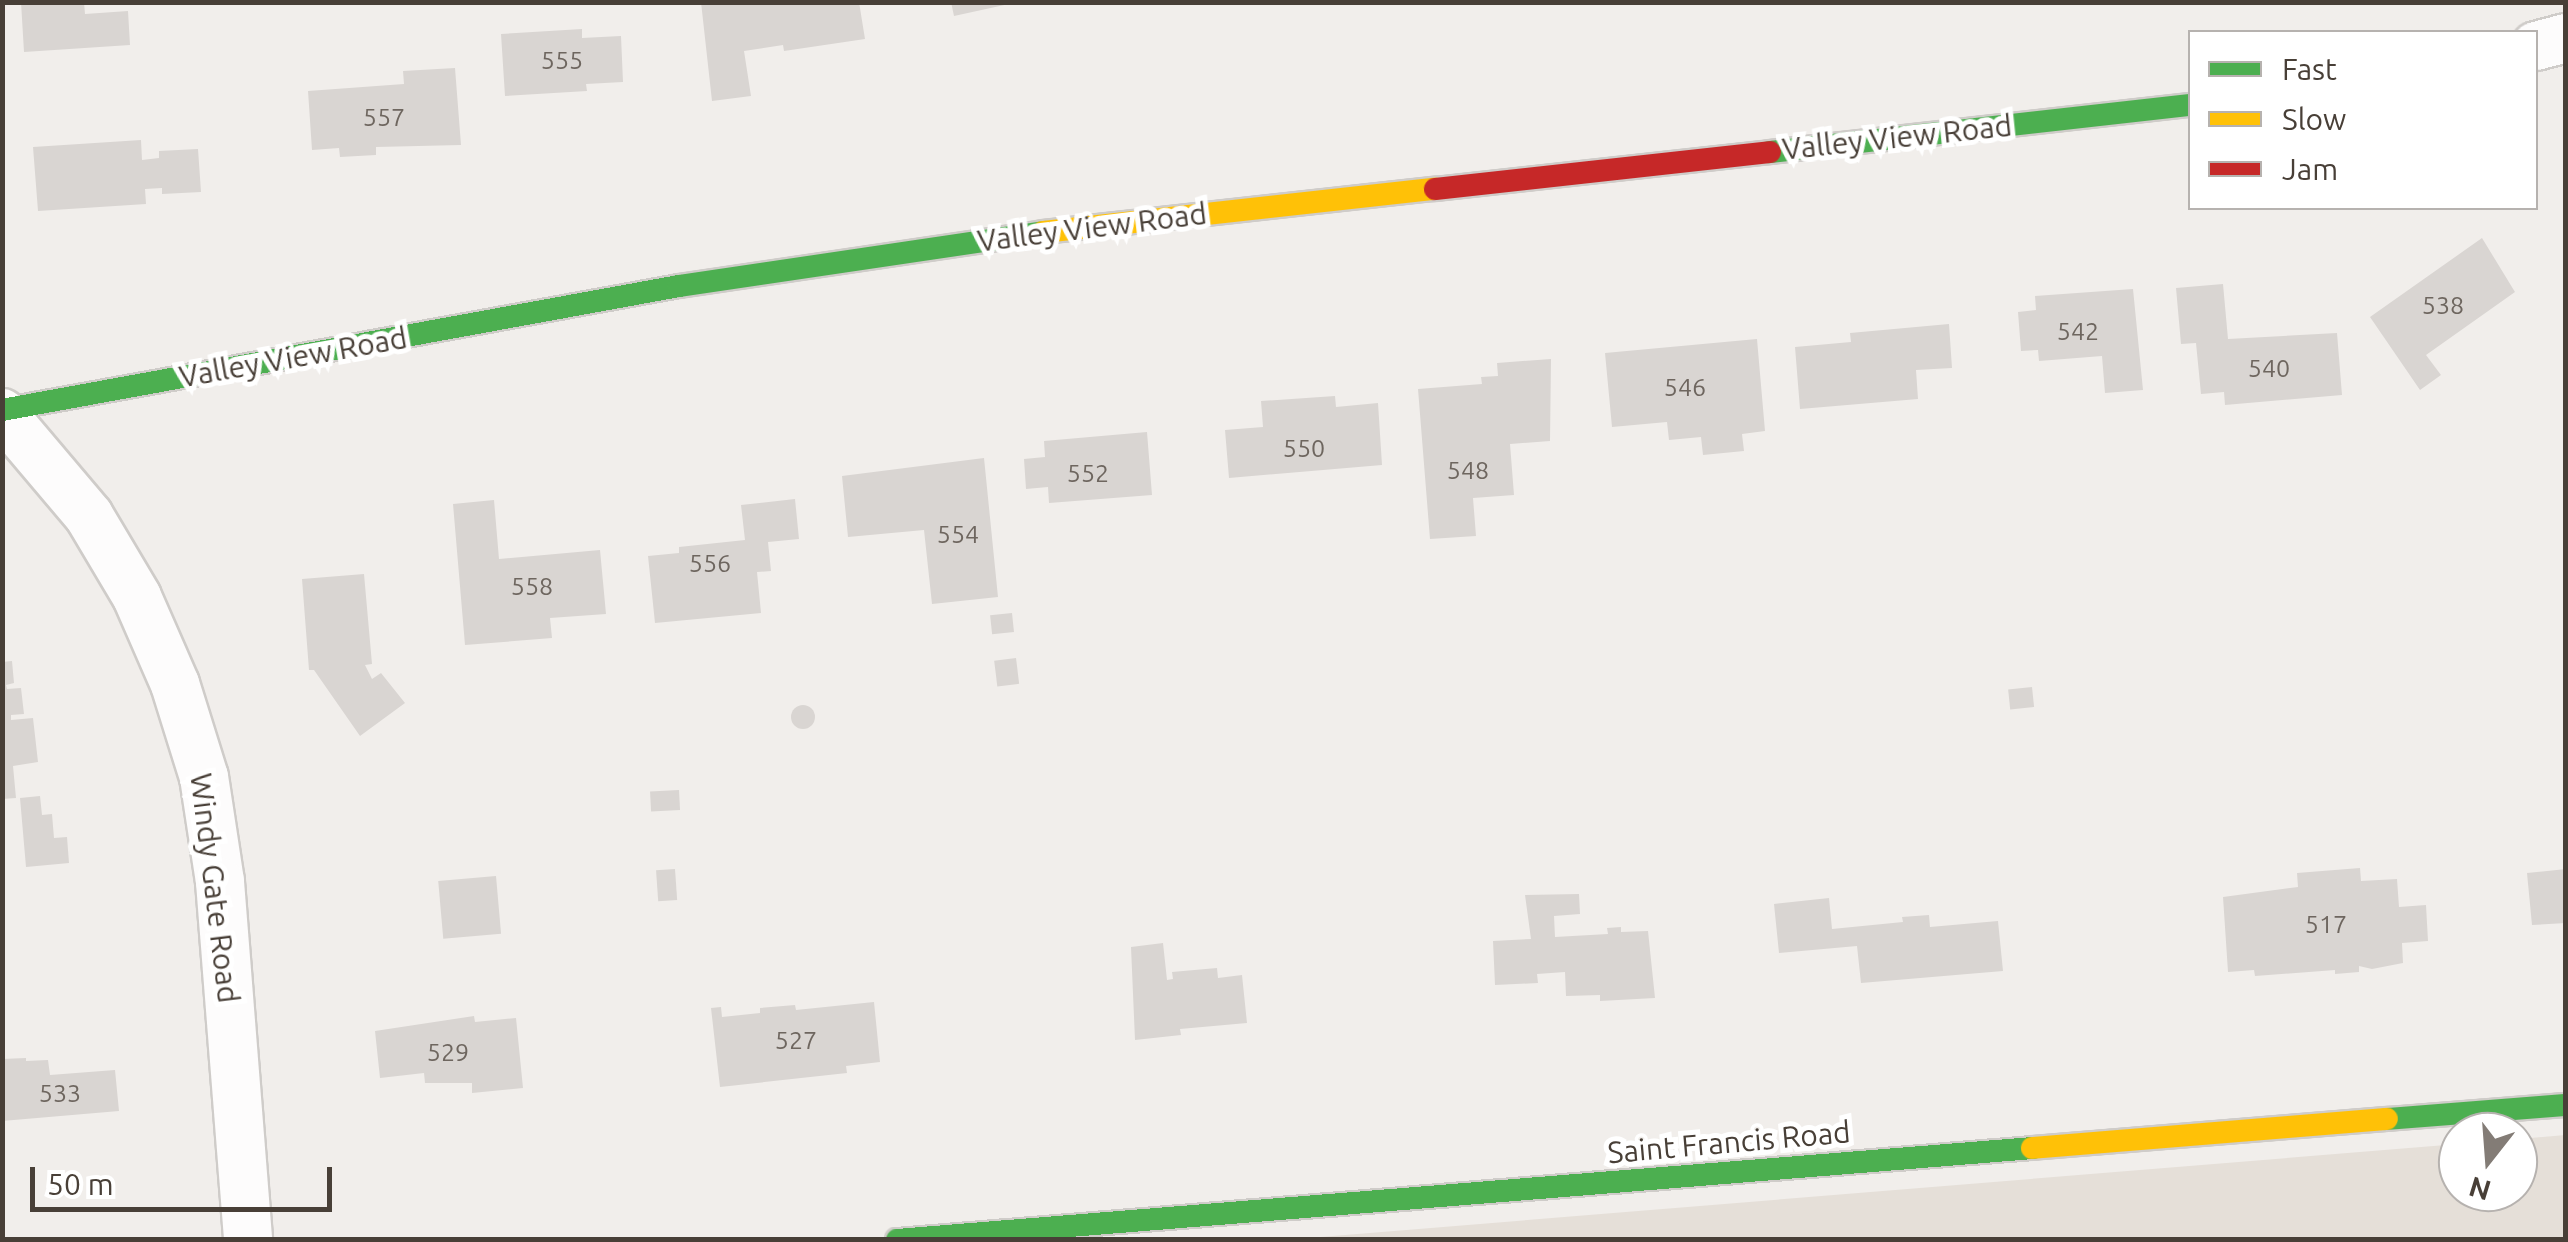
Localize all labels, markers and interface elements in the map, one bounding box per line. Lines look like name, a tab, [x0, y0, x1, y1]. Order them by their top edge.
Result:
legend	[2188, 30, 2538, 210]
house number: 555	[541, 45, 583, 75]
text: Fast	[2282, 52, 2337, 86]
house number: 557	[363, 102, 405, 132]
text: Slow	[2282, 102, 2346, 136]
street label: Valley View Road	[1780, 107, 2014, 167]
text: Jam	[2282, 152, 2338, 186]
street label: Valley View Road	[975, 195, 1209, 259]
house number: 538	[2422, 290, 2464, 320]
house number: 542	[2057, 316, 2099, 346]
street label: Valley View Road	[176, 319, 410, 395]
house number: 540	[2248, 353, 2290, 383]
house number: 546	[1664, 372, 1706, 402]
house number: 550	[1283, 433, 1325, 463]
house number: 548	[1447, 455, 1489, 485]
house number: 552	[1067, 458, 1109, 488]
house number: 554	[937, 519, 979, 549]
house number: 556	[689, 548, 731, 578]
house number: 558	[511, 571, 553, 601]
street label: Windy Gate Road	[183, 771, 247, 1005]
house number: 517	[2305, 909, 2347, 939]
house number: 527	[775, 1025, 817, 1055]
house number: 529	[427, 1037, 469, 1067]
house number: 533	[39, 1078, 81, 1108]
north arrow	[2438, 1112, 2538, 1212]
street label: Saint Francis Road	[1606, 1113, 1852, 1171]
scale bar	[35, 1147, 338, 1209]
text: 50 m	[47, 1167, 114, 1201]
text: N	[2465, 1171, 2494, 1207]

